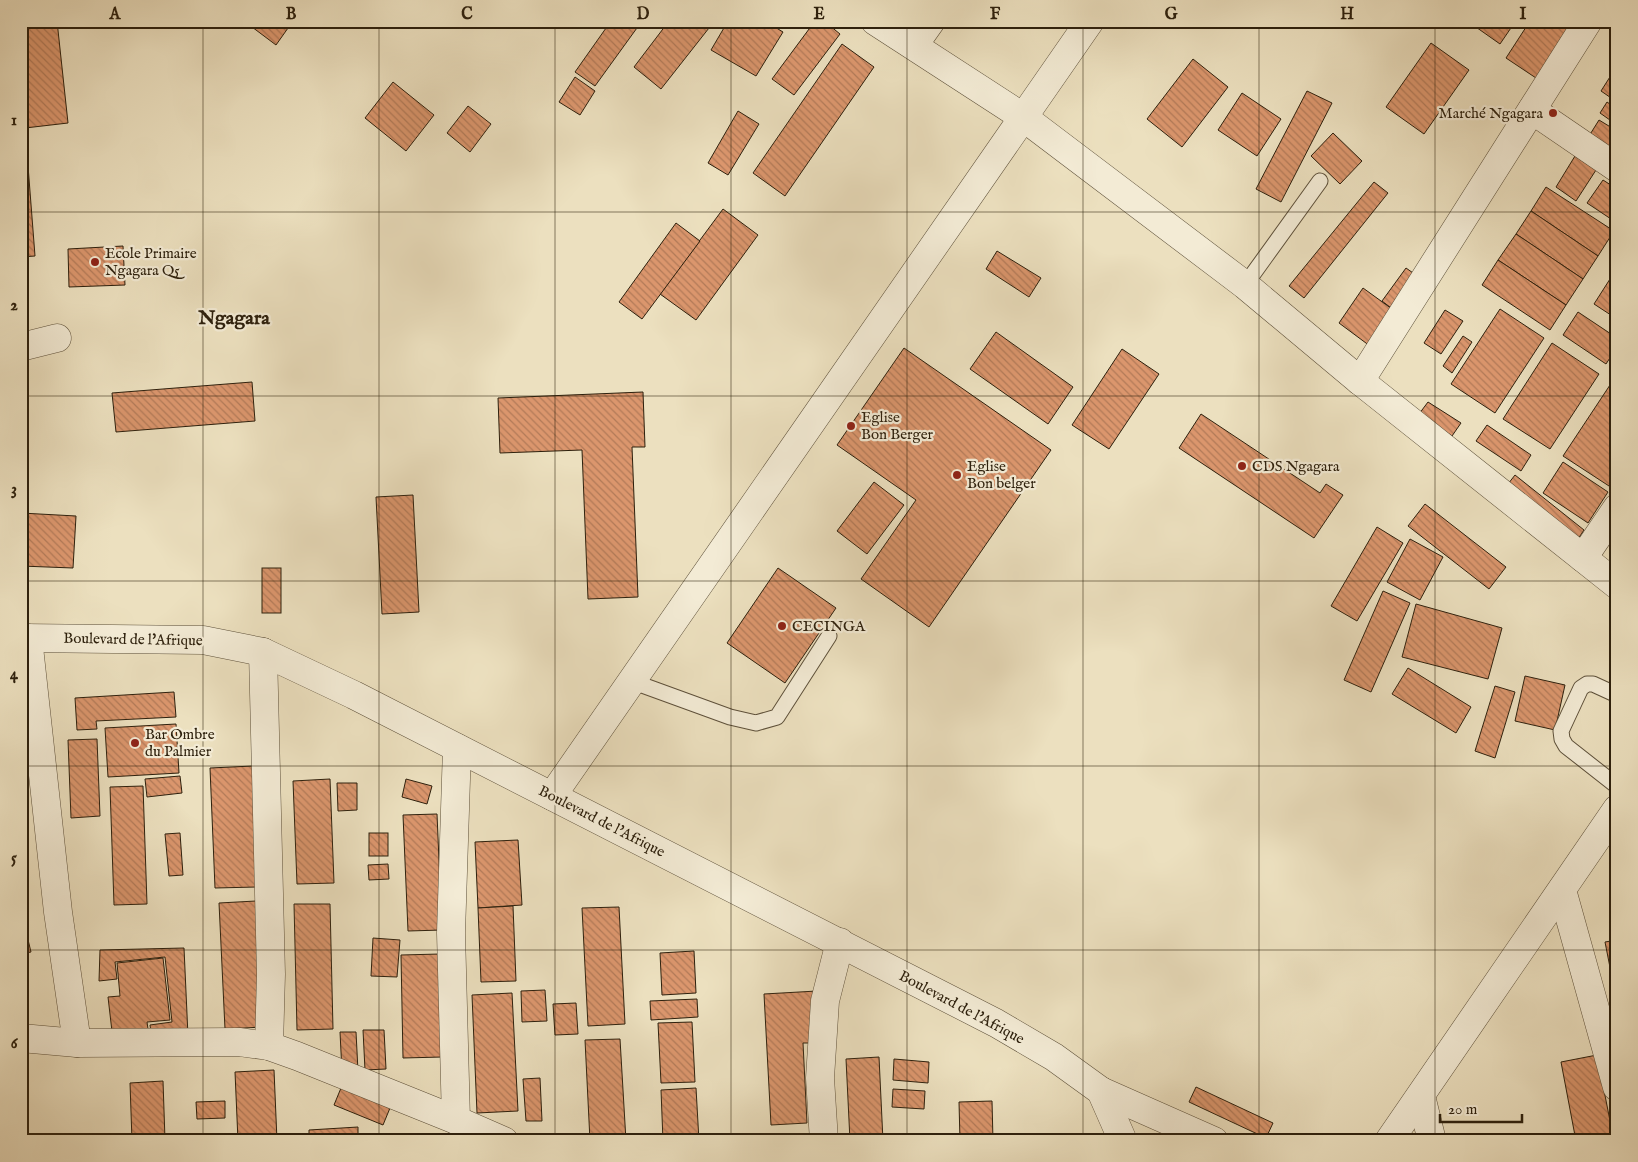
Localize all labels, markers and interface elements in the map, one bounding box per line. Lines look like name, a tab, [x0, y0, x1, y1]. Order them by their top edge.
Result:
text: A	[109, 5, 122, 25]
text: B	[286, 5, 297, 25]
text: C	[461, 5, 473, 25]
text: D	[637, 5, 650, 25]
text: E	[813, 5, 825, 25]
text: F	[990, 5, 1001, 25]
text: G	[1165, 5, 1178, 25]
text: H	[1340, 5, 1354, 25]
text: I	[1520, 5, 1527, 25]
place label: Marché Ngagara	[1439, 104, 1544, 123]
marker: Marché Ngagara	[1547, 107, 1559, 119]
text: 1	[11, 111, 17, 131]
place label: Ecole Primaire Ngagara Q5	[105, 244, 197, 280]
marker: Ecole Primaire Ngagara Q5	[89, 256, 101, 268]
text: 2	[10, 296, 18, 316]
district label: Ngagara	[197, 306, 270, 331]
place label: Eglise Bon Berger	[861, 408, 934, 444]
marker: Eglise Bon Berger	[845, 420, 857, 432]
place label: Eglise Bon belger	[967, 457, 1036, 493]
place label: CDS Ngagara	[1252, 457, 1340, 476]
marker: CDS Ngagara	[1236, 460, 1248, 472]
marker: Eglise Bon belger	[951, 469, 963, 481]
text: 3	[11, 480, 17, 500]
place label: CECINGA	[792, 617, 866, 636]
marker: CECINGA	[776, 620, 788, 632]
street label: Boulevard de l'Afrique	[63, 629, 203, 650]
text: 4	[10, 665, 19, 685]
place label: Bar Ombre du Palmier	[145, 725, 215, 761]
marker: Bar Ombre du Palmier	[129, 737, 141, 749]
street label: Boulevard de l'Afrique	[535, 781, 668, 862]
text: 5	[11, 849, 17, 869]
street label: Boulevard de l'Afrique	[896, 966, 1028, 1049]
text: 6	[11, 1034, 19, 1054]
scale bar	[1440, 1092, 1523, 1124]
text: 20 m	[1448, 1100, 1478, 1119]

